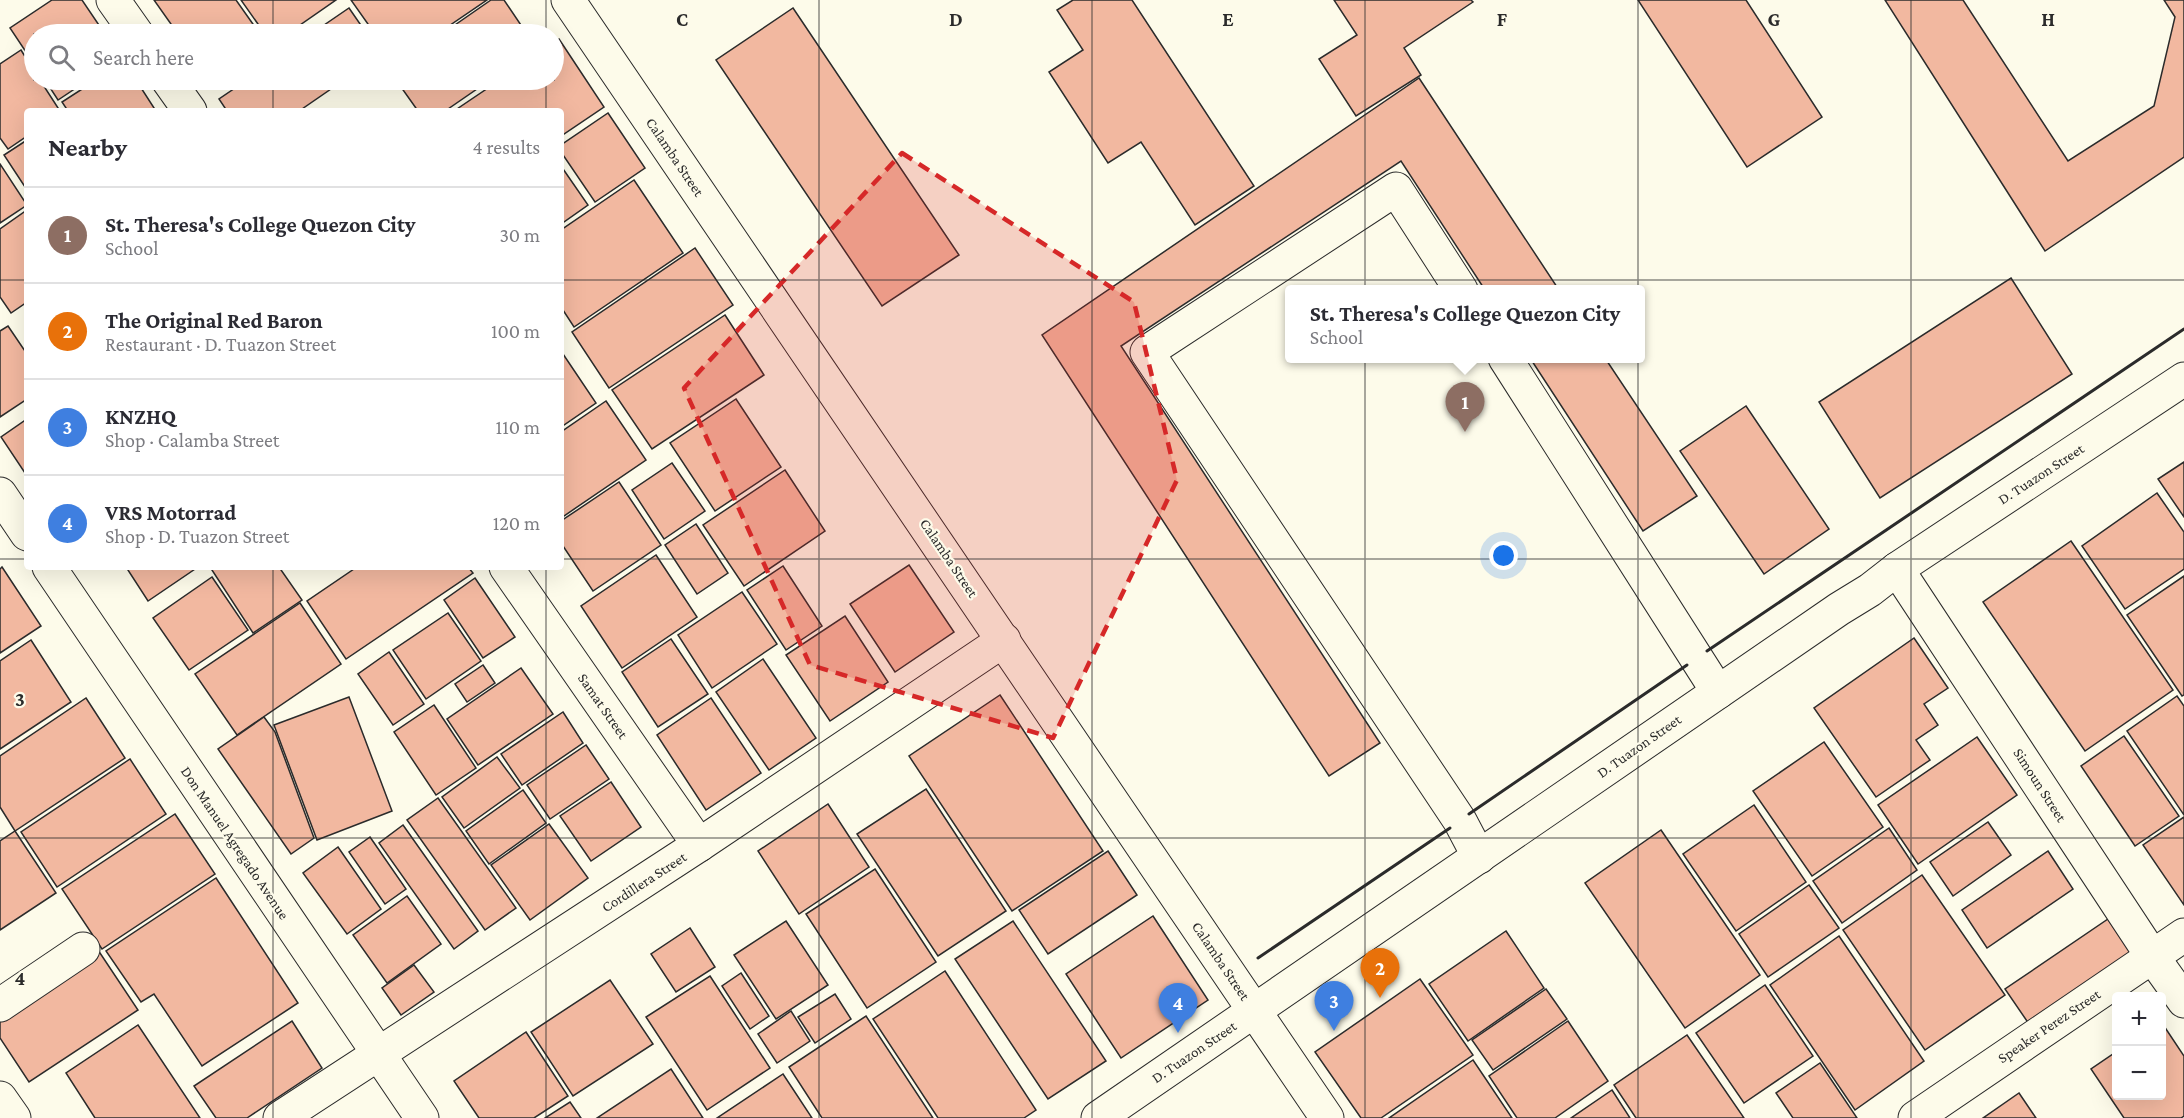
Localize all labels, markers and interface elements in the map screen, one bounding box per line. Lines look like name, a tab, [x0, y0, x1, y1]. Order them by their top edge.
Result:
text: C	[676, 8, 688, 30]
text: D	[949, 8, 963, 30]
text: E	[1222, 8, 1234, 30]
text: F	[1497, 8, 1508, 30]
text: G	[1768, 8, 1781, 30]
text: H	[2041, 8, 2055, 30]
search box	[24, 24, 564, 90]
icon: search	[45, 41, 78, 74]
text: Search here	[93, 45, 194, 70]
street label: Calamba Street	[643, 115, 708, 200]
text: Nearby	[48, 133, 127, 162]
text: 4 results	[473, 136, 540, 158]
text: St. Theresa's College Quezon City	[105, 212, 415, 237]
text: 1	[64, 224, 71, 246]
text: 30 m	[499, 224, 540, 246]
text: School	[105, 237, 158, 259]
popup	[1285, 285, 1645, 363]
text: St. Theresa's College Quezon City	[1310, 301, 1620, 326]
text: The Original Red Baron	[105, 308, 323, 333]
text: 2	[62, 320, 73, 342]
text: 100 m	[491, 320, 540, 342]
text: School	[1310, 326, 1363, 348]
text: Restaurant · D. Tuazon Street	[105, 333, 336, 355]
pin: 1	[1446, 382, 1484, 432]
text: KNZHQ	[105, 404, 176, 429]
text: 3	[63, 416, 72, 438]
text: 110 m	[496, 416, 540, 438]
text: Shop · Calamba Street	[105, 429, 280, 451]
street label: D. Tuazon Street	[1995, 440, 2088, 508]
text: VRS Motorrad	[105, 500, 236, 525]
text: 4	[62, 512, 73, 534]
text: 120 m	[493, 512, 540, 534]
street label: Calamba Street	[917, 516, 982, 601]
text: Shop · D. Tuazon Street	[105, 525, 289, 547]
your location	[1489, 541, 1518, 570]
street label: Samat Street	[575, 670, 632, 743]
text: 3	[15, 688, 25, 710]
street label: D. Tuazon Street	[1594, 711, 1685, 781]
street label: Simoun Street	[2010, 745, 2070, 826]
street label: Don Manuel Agregado Avenue	[177, 764, 292, 923]
street label: Cordillera Street	[599, 848, 690, 915]
street label: Calamba Street	[1189, 919, 1254, 1004]
pin: 2	[1360, 948, 1400, 998]
text: 4	[15, 967, 26, 989]
pin: 3	[1314, 982, 1354, 1031]
pin: 4	[1158, 984, 1198, 1033]
street label: Speaker Perez Street	[1995, 985, 2105, 1067]
map controls	[2112, 992, 2166, 1100]
button: +	[2112, 992, 2166, 1046]
street label: D. Tuazon Street	[1149, 1017, 1240, 1086]
button: −	[2112, 1046, 2166, 1100]

